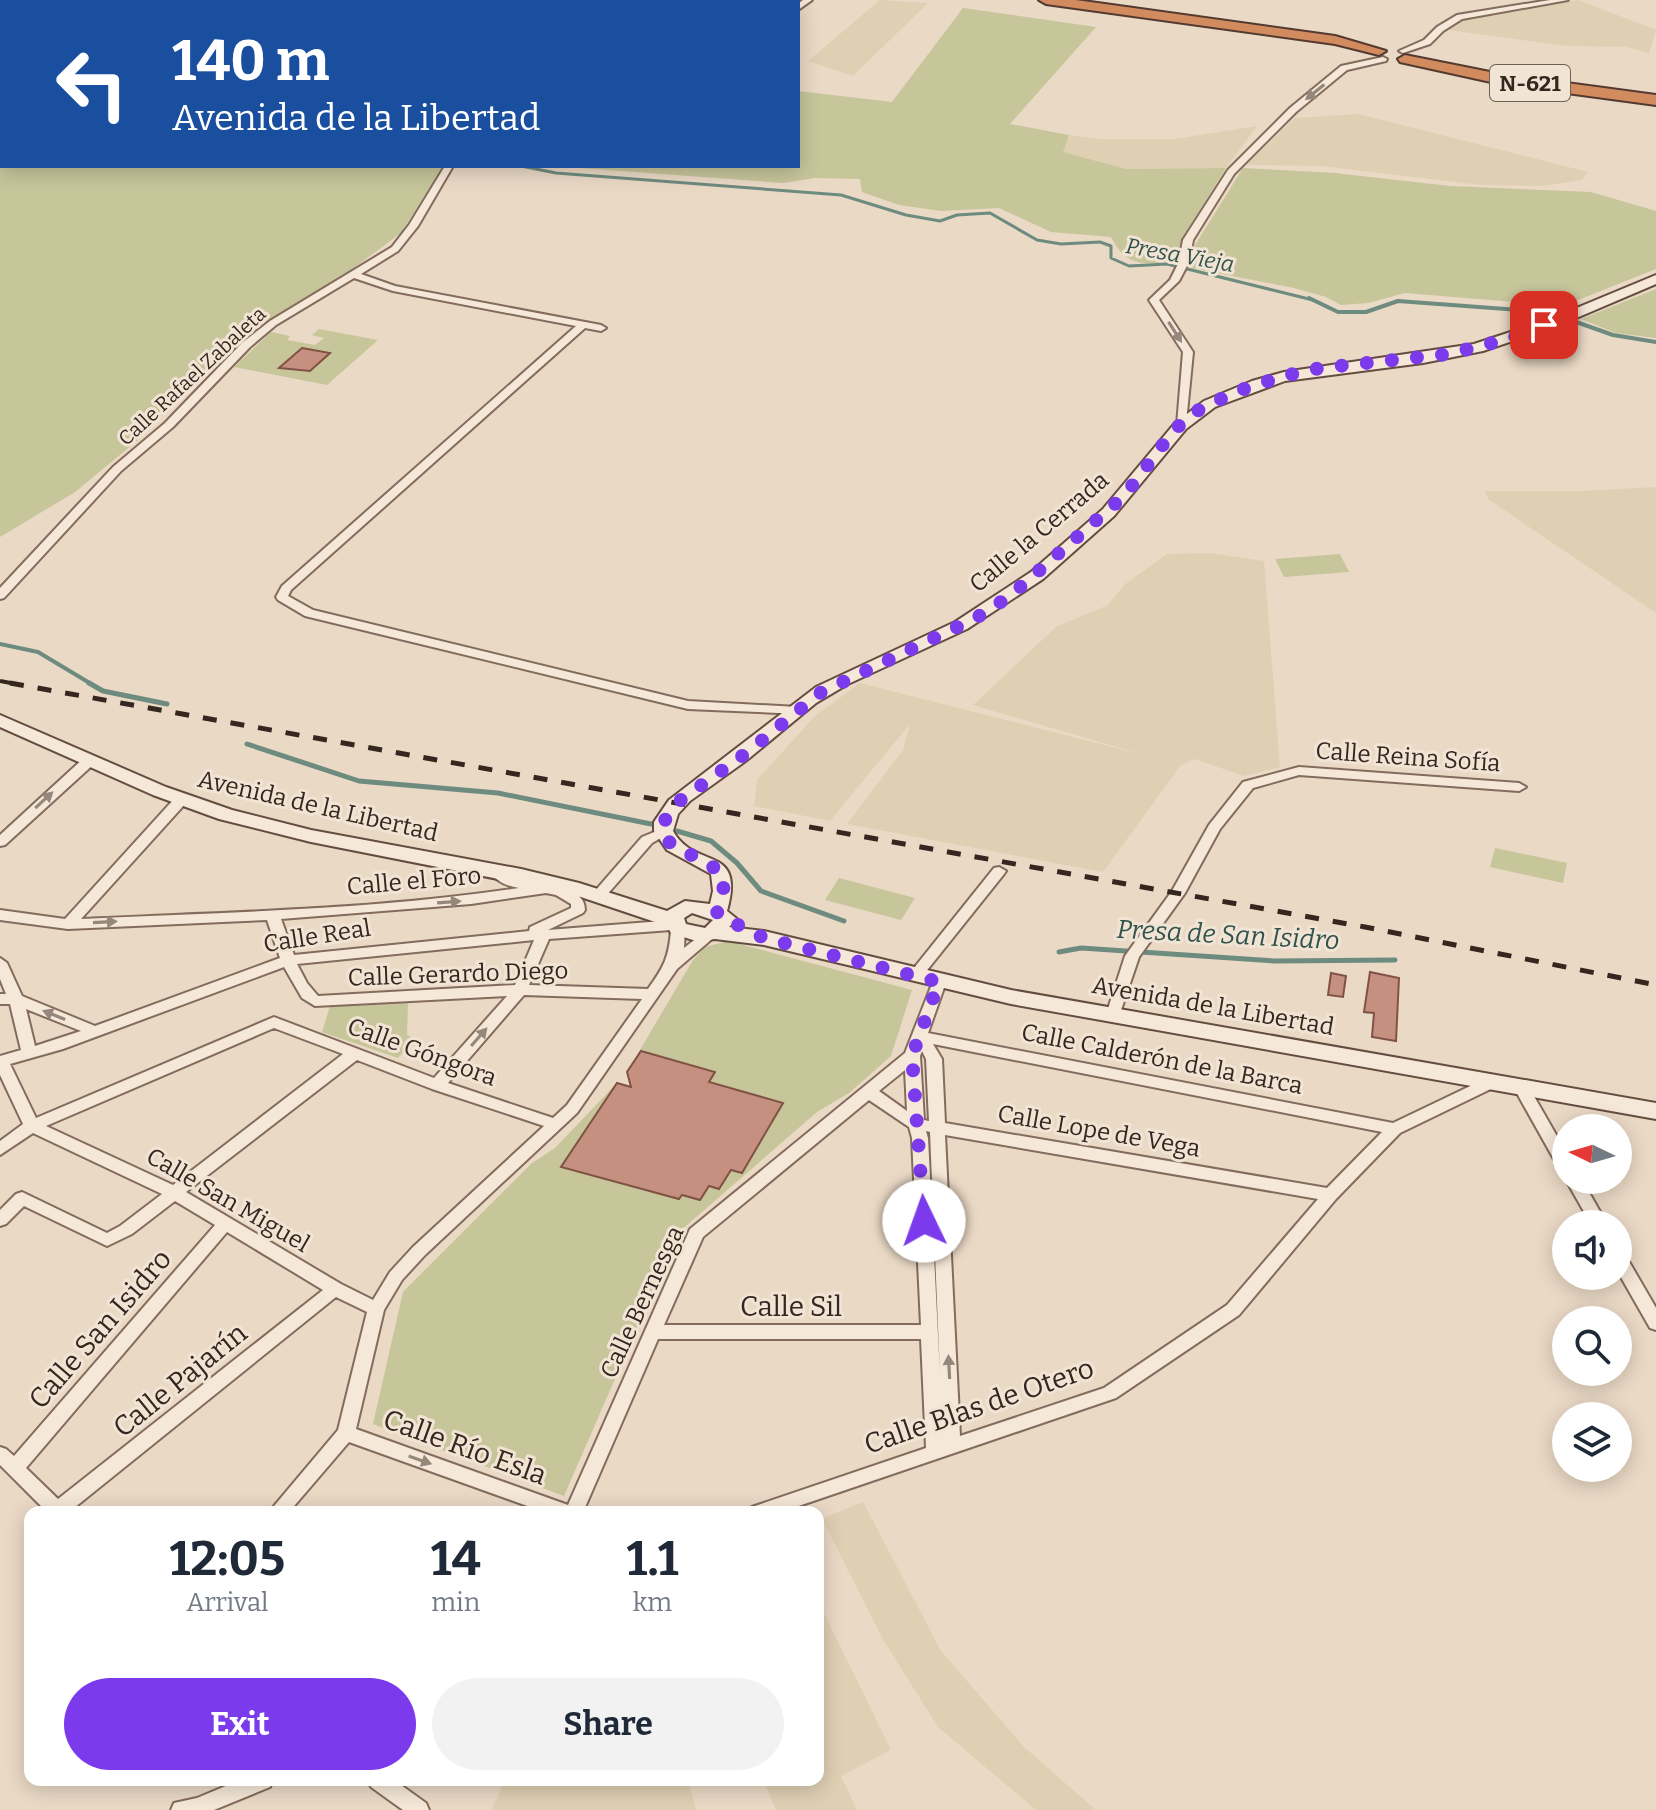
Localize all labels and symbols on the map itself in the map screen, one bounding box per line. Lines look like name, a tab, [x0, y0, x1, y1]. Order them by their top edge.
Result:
road number: N-621	[1490, 65, 1570, 101]
one-way arrow	[1305, 83, 1325, 100]
water label: Presa Vieja	[1124, 232, 1236, 278]
pin	[1510, 291, 1578, 359]
street label: Calle Rafael Zabaleta	[113, 302, 271, 450]
one-way arrow	[1168, 321, 1182, 343]
street label: Calle la Cerrada	[964, 466, 1114, 598]
street label: Calle Reina Sofía	[1315, 737, 1501, 777]
street label: Avenida de la Libertad	[195, 765, 441, 847]
one-way arrow	[35, 792, 54, 810]
street label: Calle el Foro	[346, 861, 482, 901]
one-way arrow	[437, 895, 462, 908]
street label: Calle Real	[261, 914, 373, 958]
water label: Presa de San Isidro	[1116, 914, 1340, 956]
one-way arrow	[93, 916, 118, 929]
street label: Calle Gerardo Diego	[347, 956, 569, 992]
street label: Avenida de la Libertad	[1090, 971, 1336, 1041]
one-way arrow	[42, 1008, 66, 1021]
street label: Calle Góngora	[344, 1012, 500, 1092]
street label: Calle Calderón de la Barca	[1019, 1018, 1305, 1100]
one-way arrow	[470, 1028, 487, 1048]
street label: Calle Lope de Vega	[995, 1099, 1203, 1163]
north arrow	[1552, 1114, 1632, 1194]
street label: Calle San Miguel	[141, 1142, 315, 1258]
position arrow	[882, 1179, 966, 1263]
street label: Calle Bernesga	[595, 1222, 689, 1382]
street label: Calle San Isidro	[22, 1243, 178, 1415]
street label: Calle Sil	[740, 1290, 842, 1323]
street label: Calle Pajarín	[107, 1316, 254, 1444]
street label: Calle Blas de Otero	[860, 1351, 1098, 1461]
one-way arrow	[942, 1354, 955, 1379]
street label: Calle Río Esla	[379, 1402, 551, 1492]
one-way arrow	[408, 1455, 432, 1467]

